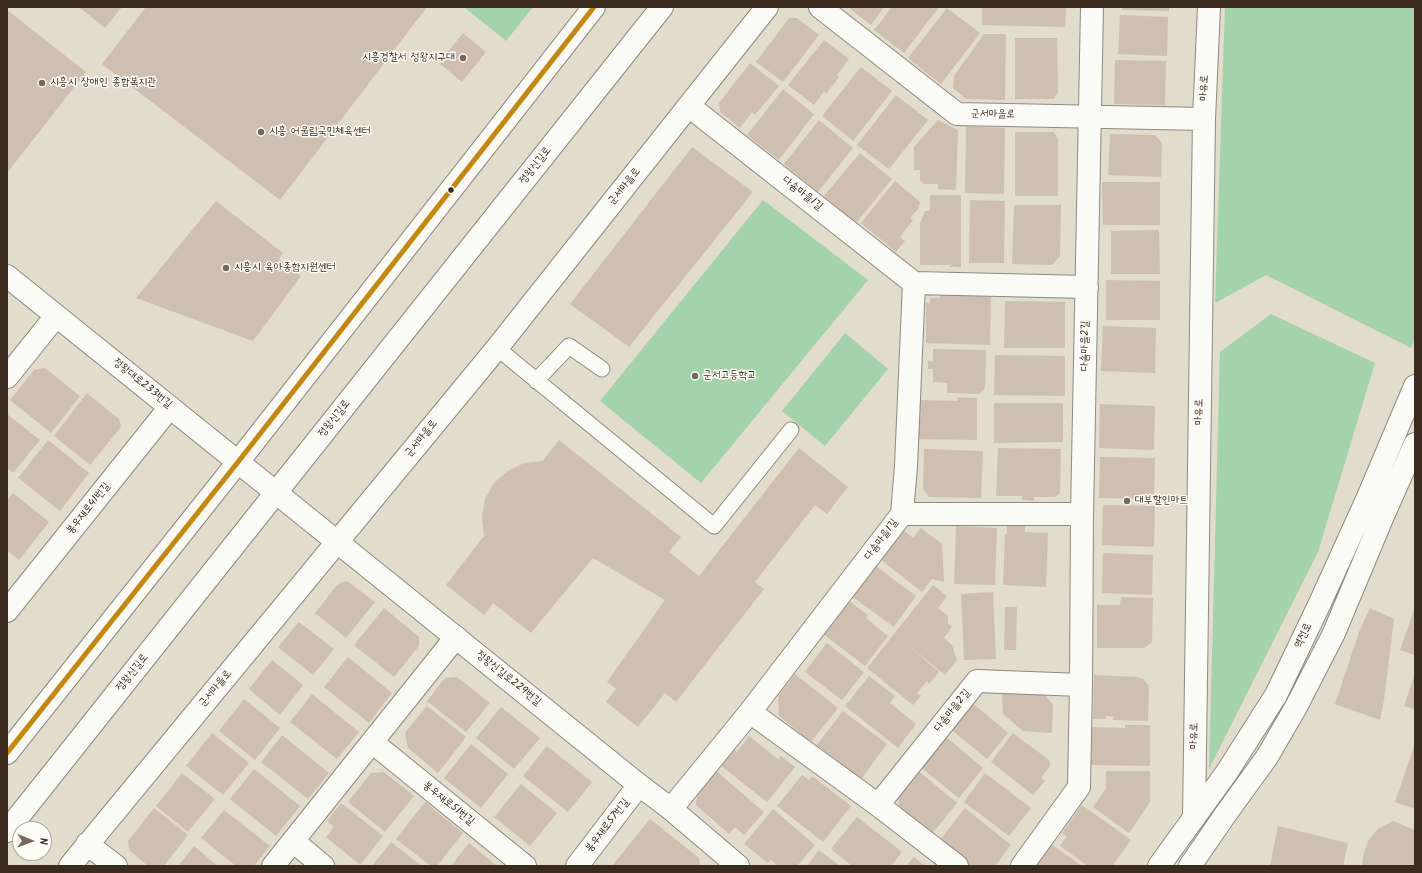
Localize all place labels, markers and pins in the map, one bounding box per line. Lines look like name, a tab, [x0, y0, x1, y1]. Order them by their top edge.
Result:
place label: 시흥경찰서 정왕지구대	[362, 51, 455, 65]
marker: 시흥경찰서 정왕지구대	[458, 53, 468, 63]
place label: 시흥시 장애인 종합복지관	[50, 76, 156, 90]
marker: 시흥시 장애인 종합복지관	[37, 78, 47, 88]
place label: 시흥 어울림국민체육센터	[269, 125, 371, 139]
marker: 시흥 어울림국민체육센터	[256, 127, 266, 137]
unlabelled marker	[446, 185, 456, 195]
place label: 시흥시 육아종합지원센터	[234, 261, 336, 275]
marker: 시흥시 육아종합지원센터	[221, 263, 231, 273]
place label: 군서고등학교	[703, 369, 756, 383]
marker: 군서고등학교	[690, 371, 700, 381]
place label: 대부할인마트	[1135, 494, 1188, 508]
marker: 대부할인마트	[1122, 496, 1132, 506]

